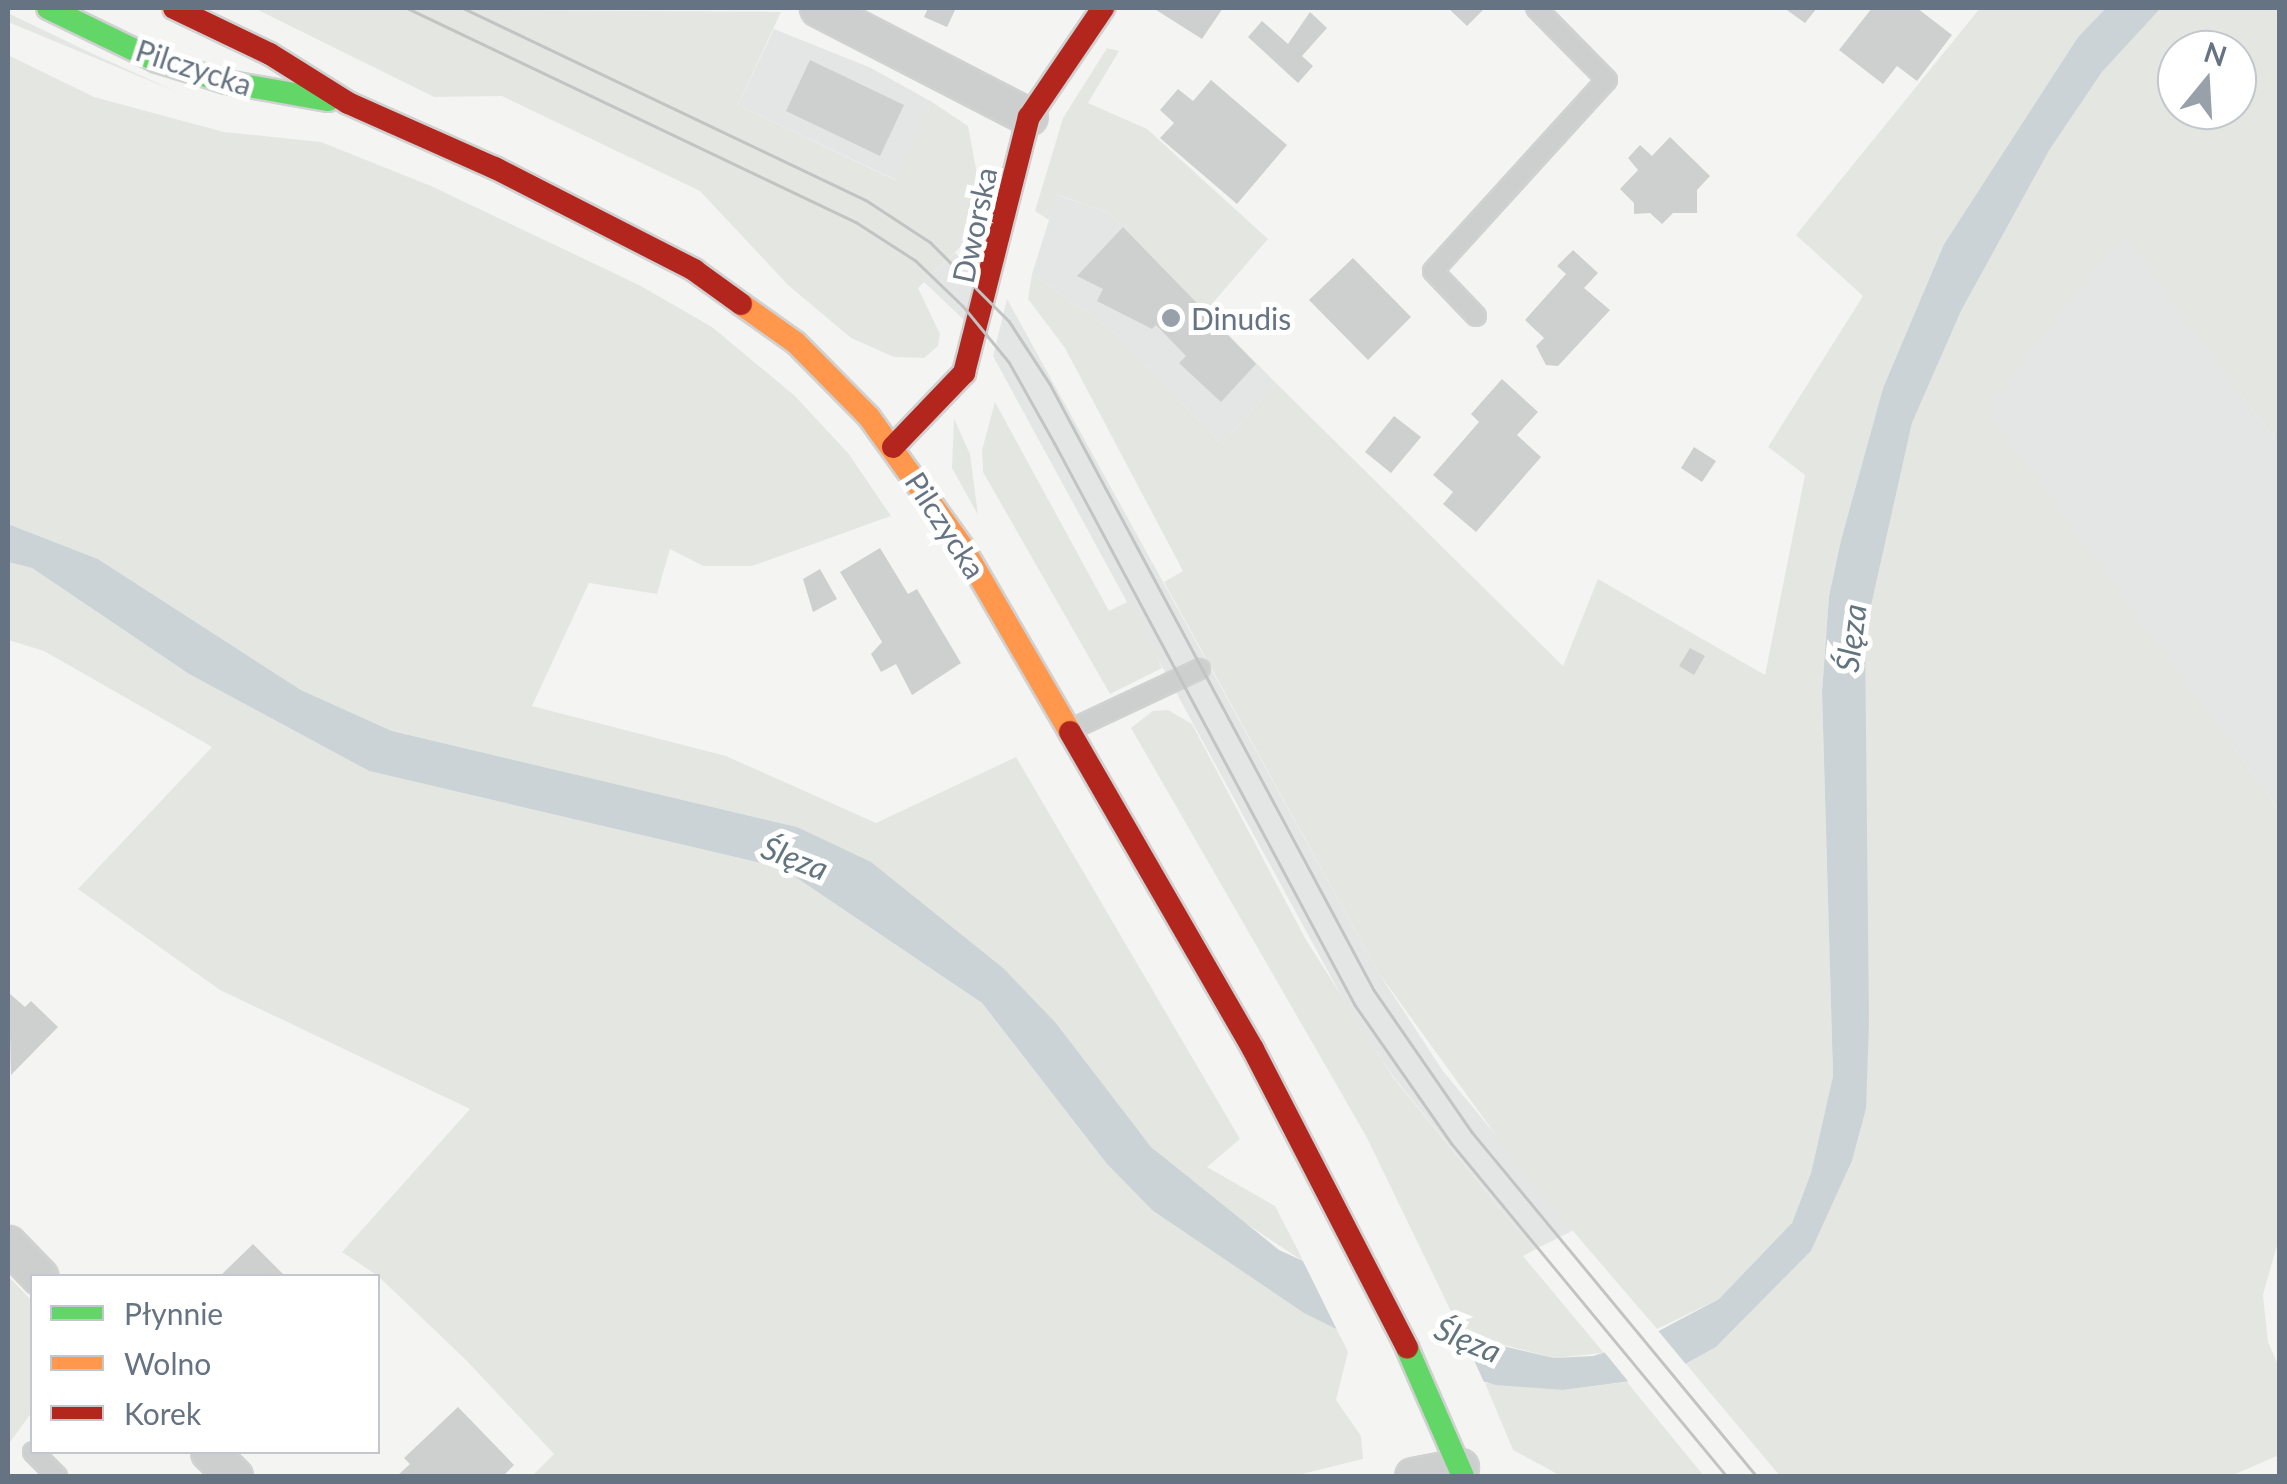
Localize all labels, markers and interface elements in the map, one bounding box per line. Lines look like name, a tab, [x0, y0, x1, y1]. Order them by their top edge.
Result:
north arrow	[2157, 30, 2257, 130]
street label: Pilczycka	[132, 31, 256, 103]
text: N	[2200, 34, 2231, 73]
street label: Dworska	[944, 164, 1004, 286]
place label: Dinudis	[1191, 300, 1291, 336]
marker: Dinudis	[1160, 307, 1182, 329]
street label: Pilczycka	[898, 465, 994, 585]
water label: Ślęza	[1828, 602, 1874, 674]
water label: Ślęza	[756, 828, 834, 888]
legend	[30, 1274, 380, 1454]
text: Płynnie	[124, 1295, 223, 1331]
water label: Ślęza	[1429, 1309, 1507, 1371]
text: Wolno	[124, 1345, 211, 1381]
text: Korek	[124, 1395, 201, 1431]

